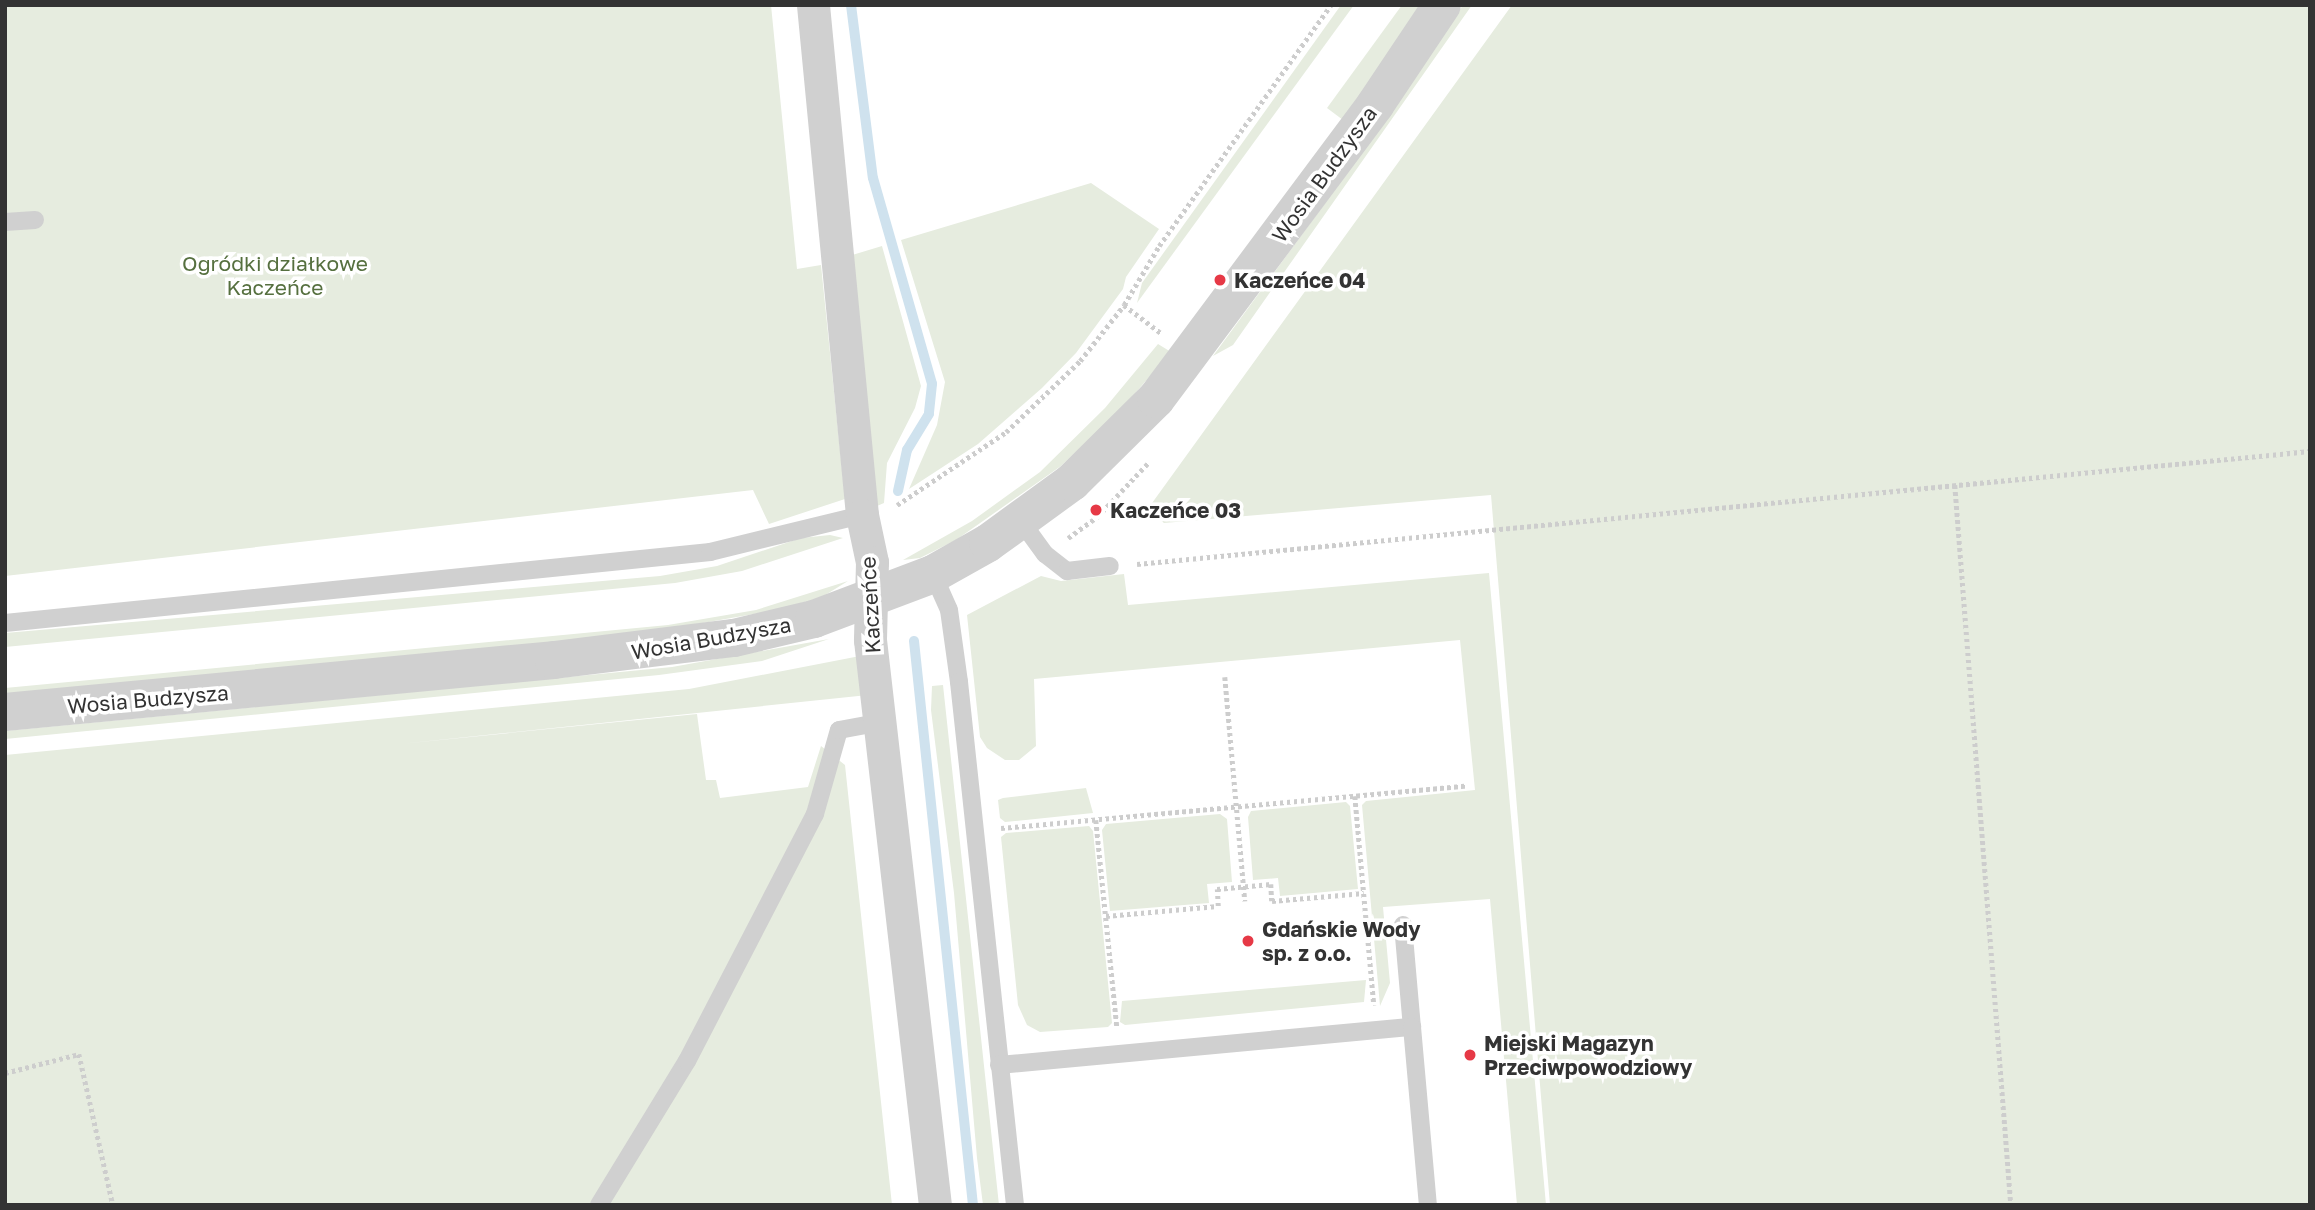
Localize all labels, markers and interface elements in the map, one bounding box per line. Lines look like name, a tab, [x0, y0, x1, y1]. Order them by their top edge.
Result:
street label: Wosia Budzysza	[1266, 101, 1382, 247]
park label: Ogródki działkowe Kaczeńce	[182, 250, 368, 300]
place label: Kaczeńce 04	[1234, 267, 1365, 293]
marker: Kaczeńce 04	[1212, 272, 1228, 288]
place label: Kaczeńce 03	[1110, 497, 1241, 523]
marker: Kaczeńce 03	[1088, 502, 1104, 518]
street label: Kaczeńce	[855, 556, 885, 654]
street label: Wosia Budzysza	[629, 612, 793, 664]
street label: Wosia Budzysza	[66, 679, 230, 719]
place label: Gdańskie Wody sp. z o.o.	[1262, 916, 1421, 966]
marker: Gdańskie Wody sp. z o.o.	[1240, 933, 1256, 949]
place label: Miejski Magazyn Przeciwpowodziowy	[1484, 1030, 1692, 1080]
marker: Miejski Magazyn Przeciwpowodziowy	[1462, 1047, 1478, 1063]

